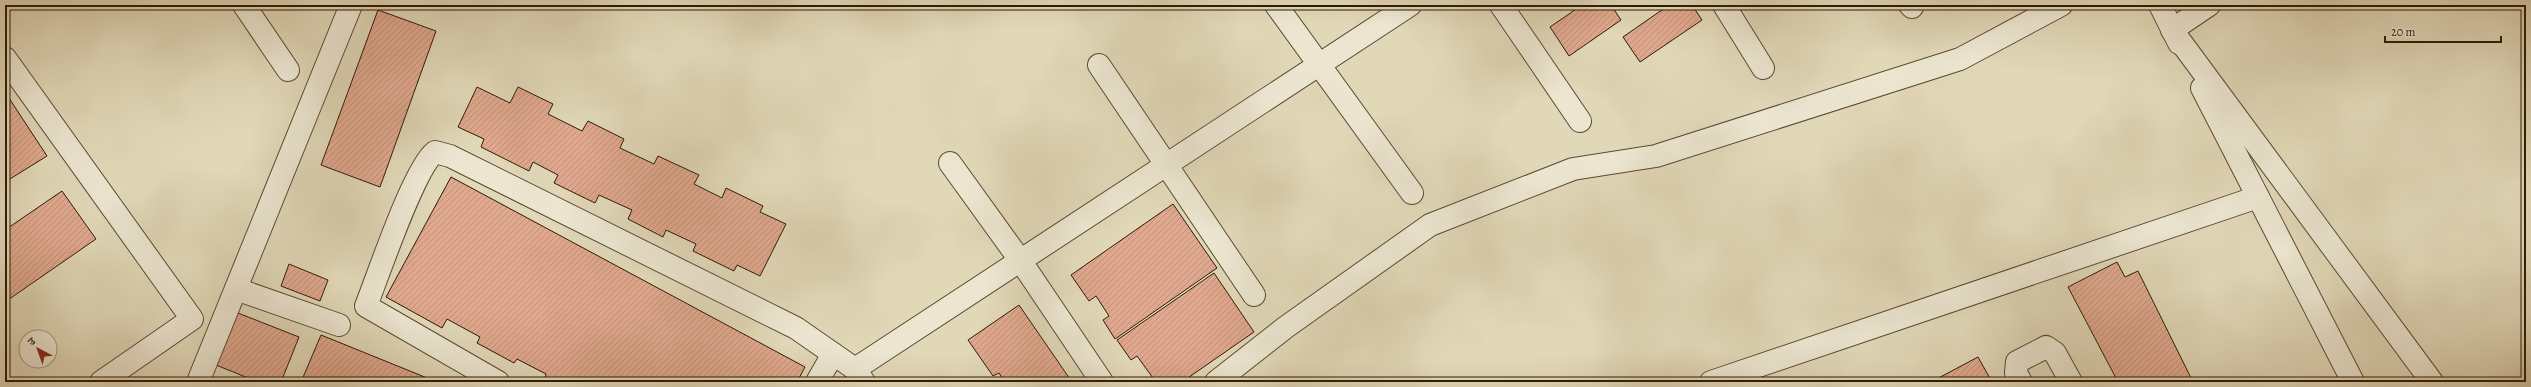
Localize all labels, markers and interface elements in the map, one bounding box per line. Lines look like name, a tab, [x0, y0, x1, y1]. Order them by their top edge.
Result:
scale bar	[2385, 18, 2501, 44]
text: 20 m	[2391, 24, 2415, 40]
north arrow	[18, 329, 58, 369]
text: उ	[24, 333, 40, 350]

